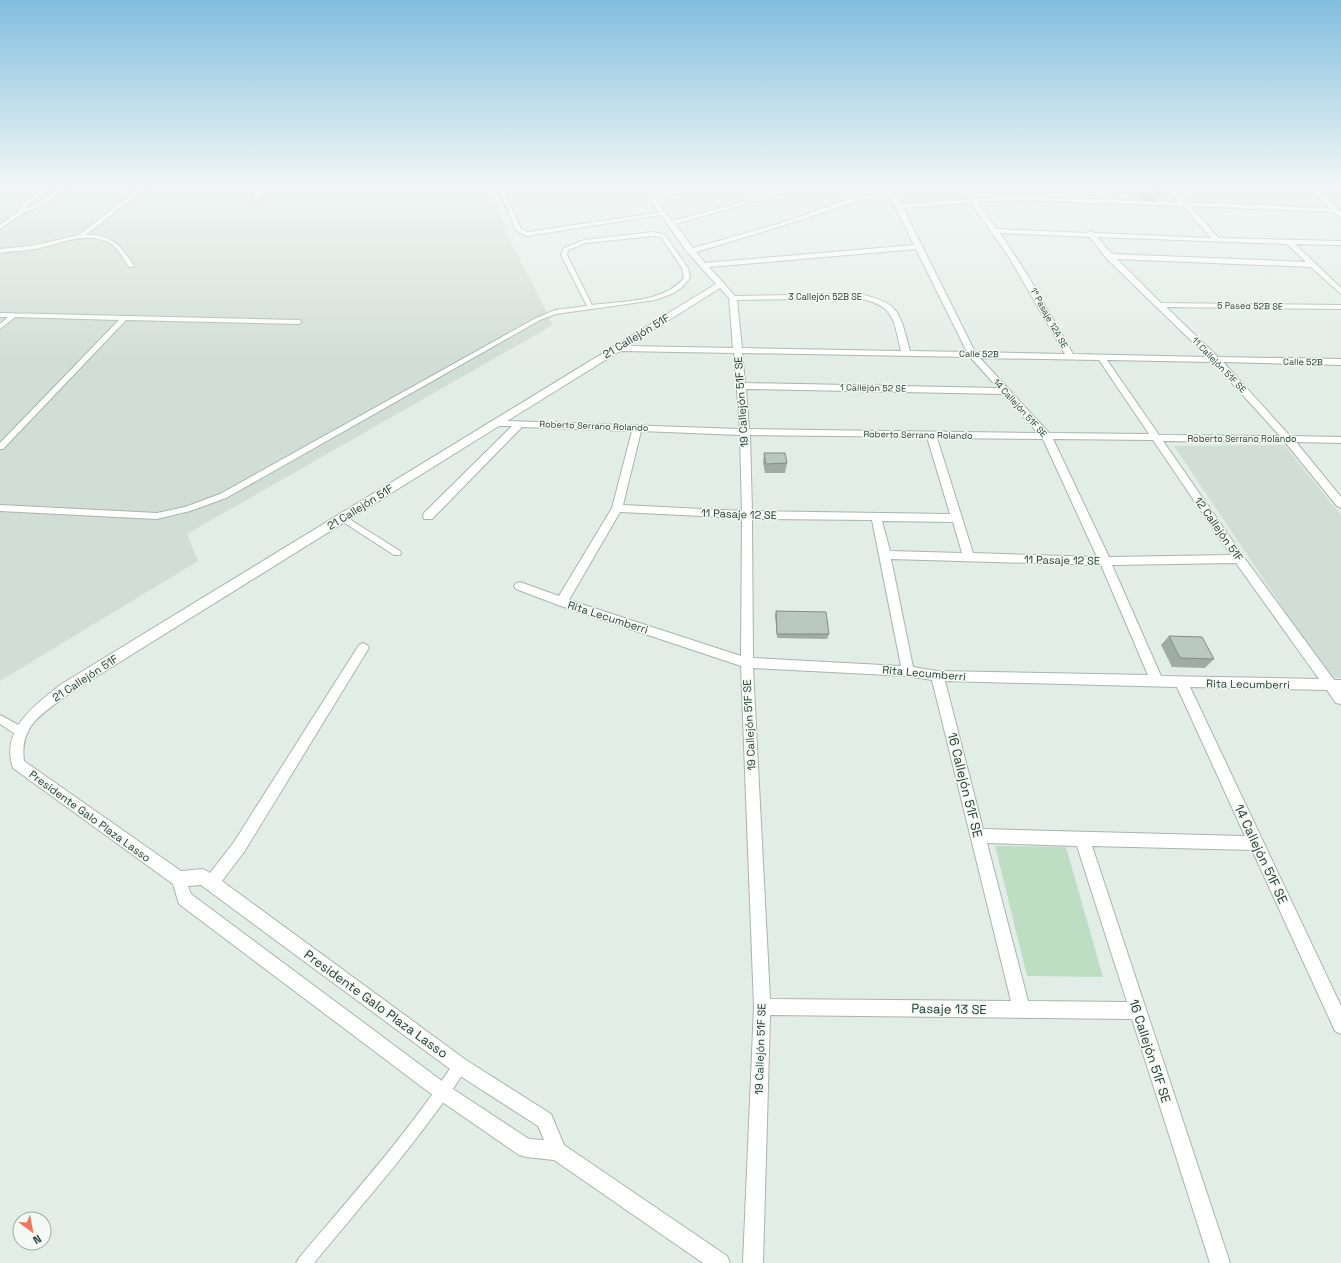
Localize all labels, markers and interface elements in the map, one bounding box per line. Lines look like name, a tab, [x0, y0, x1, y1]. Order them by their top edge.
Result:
street label: 1° Pasaje 12A SE	[1027, 286, 1071, 350]
street label: 3 Callejón 52B SE	[788, 291, 862, 303]
street label: 5 Paseo 52B SE	[1217, 299, 1283, 313]
street label: 21 Callejón 51F	[600, 311, 672, 361]
street label: 11 Callejón 51F SE	[1189, 335, 1249, 395]
street label: Calle 52B	[959, 348, 999, 360]
street label: 19 Callejón 51F SE	[731, 356, 751, 448]
street label: Calle 52B	[1283, 356, 1323, 368]
street label: 14 Callejón 51F SE	[991, 376, 1049, 440]
street label: 1 Callejón 52 SE	[840, 381, 906, 395]
street label: Roberto Serrano Rolando	[539, 418, 649, 434]
street label: Roberto Serrano Rolando	[863, 428, 973, 442]
street label: Roberto Serrano Rolando	[1187, 433, 1297, 445]
street label: 21 Callejón 51F	[324, 481, 396, 533]
street label: 12 Callejón 51F	[1192, 494, 1246, 564]
street label: 11 Pasaje 12 SE	[701, 506, 777, 522]
street label: 11 Pasaje 12 SE	[1024, 552, 1100, 568]
street label: Rita Lecumberri	[566, 597, 650, 637]
street label: 21 Callejón 51F	[50, 652, 120, 704]
street label: Rita Lecumberri	[882, 662, 967, 684]
street label: Rita Lecumberri	[1206, 676, 1290, 692]
street label: 19 Callejón 51F SE	[740, 679, 758, 771]
street label: 16 Callejón 51F SE	[944, 731, 986, 839]
street label: Presidente Galo Plaza Lasso	[26, 767, 154, 865]
street label: 14 Callejón 51F SE	[1230, 801, 1292, 907]
street label: Presidente Galo Plaza Lasso	[301, 946, 451, 1062]
street label: 16 Callejón 51F SE	[1125, 997, 1175, 1105]
street label: Pasaje 13 SE	[911, 1000, 987, 1018]
street label: 19 Callejón 51F SE	[751, 1003, 769, 1095]
north arrow	[12, 1211, 52, 1251]
text: N	[30, 1232, 44, 1247]

